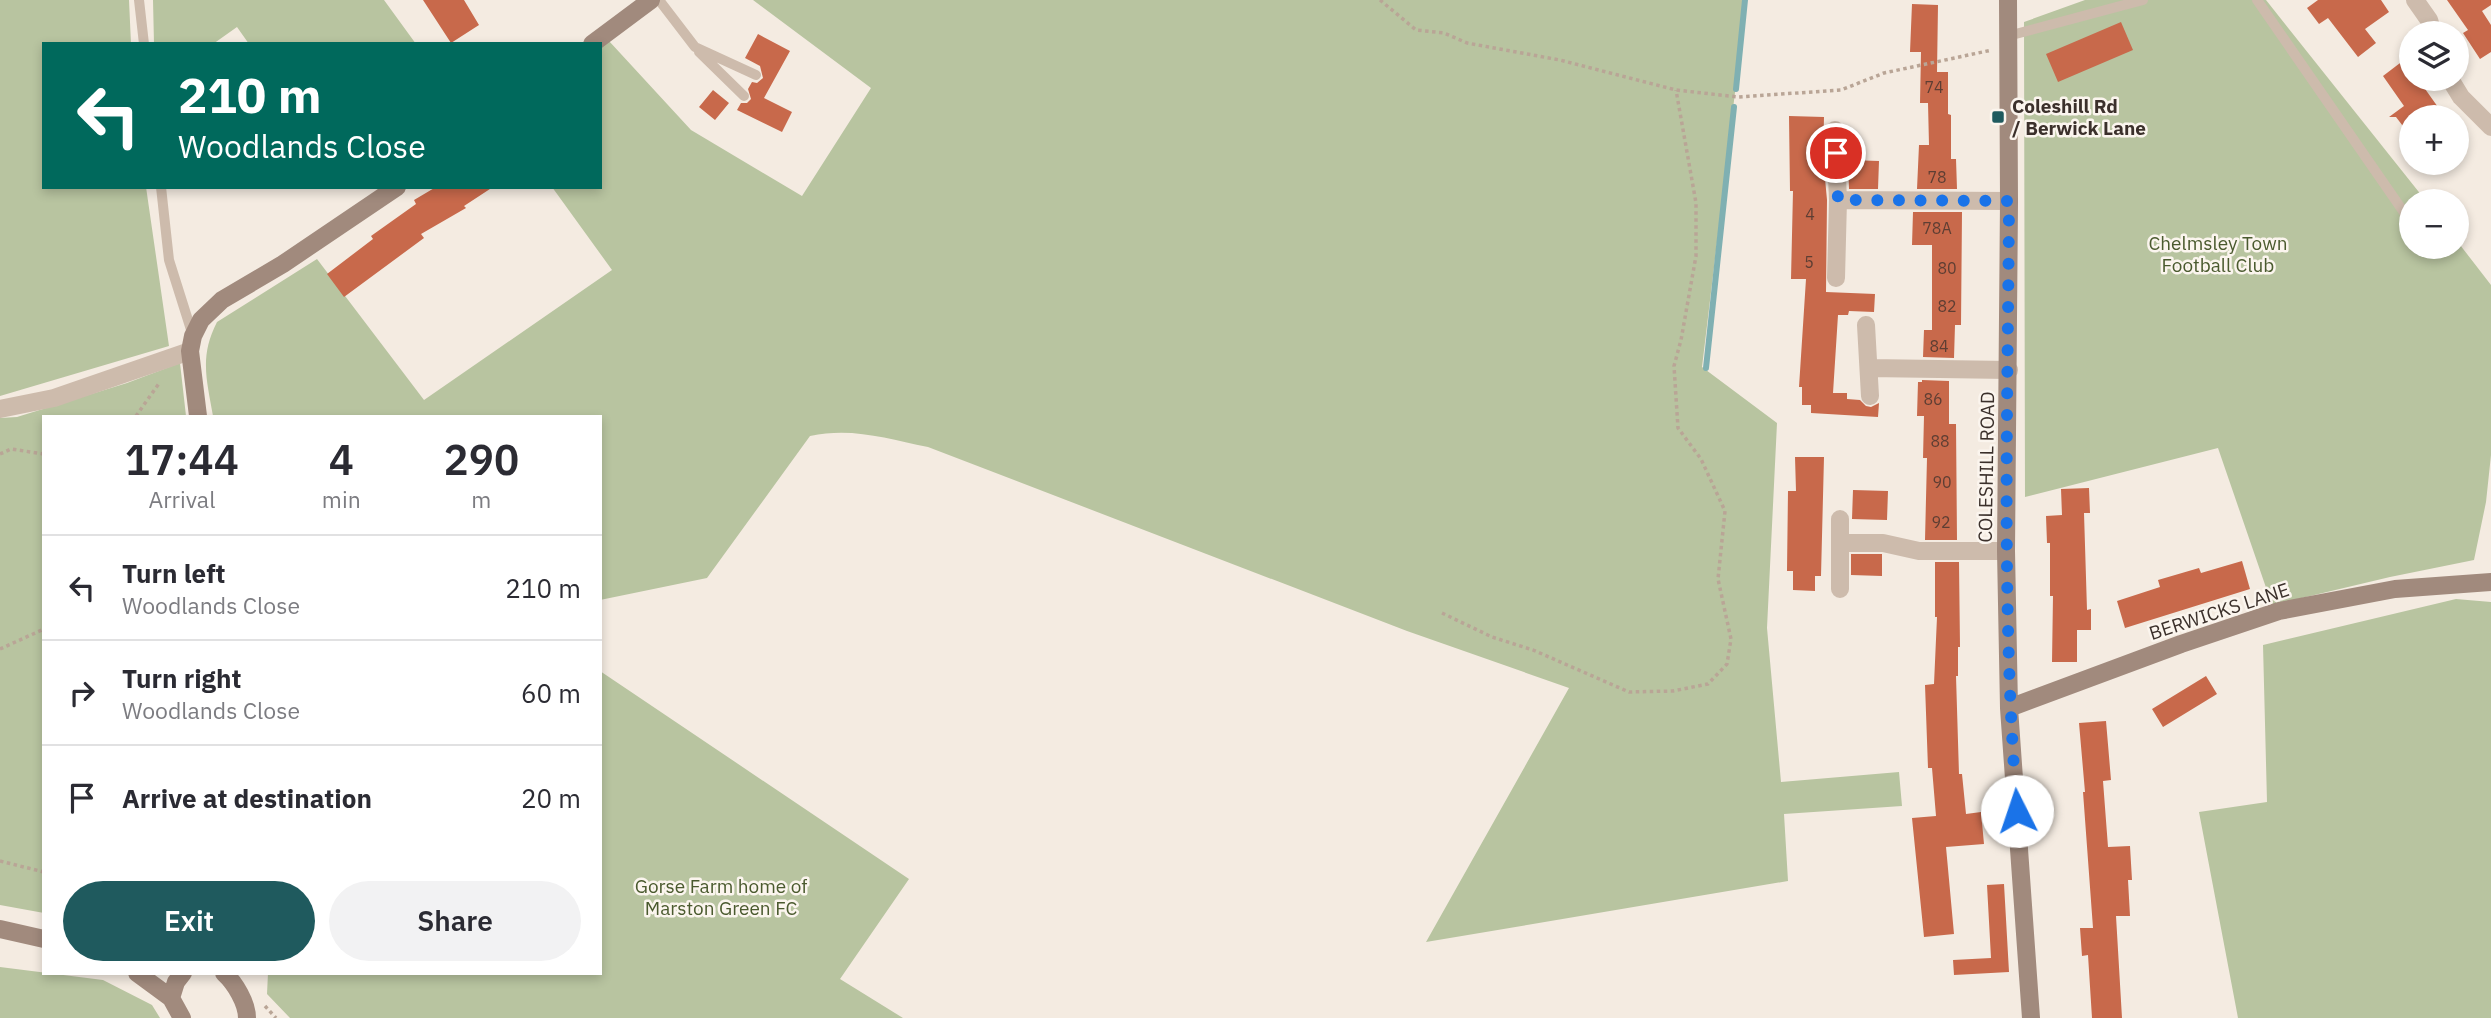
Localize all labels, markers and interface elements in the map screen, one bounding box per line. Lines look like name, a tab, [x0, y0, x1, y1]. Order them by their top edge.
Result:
map controls	[2399, 21, 2469, 259]
button: layers	[2399, 21, 2469, 91]
text: 210 m	[178, 63, 322, 126]
icon: left	[63, 70, 154, 161]
house number: 74	[1924, 77, 1944, 97]
place label: Coleshill Rd / Berwick Lane	[2012, 94, 2146, 140]
button: +	[2399, 105, 2469, 175]
marker: Coleshill Rd / Berwick Lane	[1990, 109, 2006, 125]
pin	[1806, 123, 1866, 183]
text: Woodlands Close	[178, 125, 426, 167]
icon: arrive	[1817, 134, 1855, 172]
house number: 78	[1927, 167, 1947, 187]
button: −	[2399, 189, 2469, 259]
house number: 4	[1805, 204, 1815, 224]
house number: 78A	[1922, 218, 1952, 238]
park label: Chelmsley Town Football Club	[2148, 231, 2288, 277]
house number: 5	[1804, 252, 1814, 272]
house number: 80	[1937, 258, 1957, 278]
house number: 82	[1937, 296, 1957, 316]
house number: 84	[1929, 336, 1949, 356]
house number: 86	[1923, 389, 1943, 409]
street label: COLESHILL ROAD	[1973, 391, 1999, 543]
house number: 88	[1930, 431, 1950, 451]
text: 17:44	[125, 432, 239, 487]
text: 4	[329, 432, 354, 487]
text: 290	[444, 432, 519, 487]
house number: 90	[1932, 472, 1952, 492]
text: Arrival	[148, 484, 215, 514]
text: min	[322, 484, 361, 514]
text: m	[471, 484, 491, 514]
house number: 92	[1931, 512, 1951, 532]
text: Turn left	[122, 556, 225, 590]
icon: left	[63, 569, 101, 607]
text: 210 m	[505, 571, 581, 605]
street label: BERWICKS LANE	[2146, 577, 2292, 645]
text: Woodlands Close	[122, 590, 300, 620]
text: Turn right	[122, 661, 241, 695]
icon: right	[63, 674, 101, 712]
text: 60 m	[521, 676, 581, 710]
text: Woodlands Close	[122, 695, 300, 725]
position arrow	[1980, 774, 2054, 848]
icon: arrive	[63, 779, 101, 817]
text: Arrive at destination	[122, 781, 372, 815]
text: 20 m	[521, 781, 581, 815]
park label: Gorse Farm home of Marston Green FC	[635, 874, 807, 920]
button: Exit	[63, 881, 315, 961]
button: Share	[329, 881, 581, 961]

